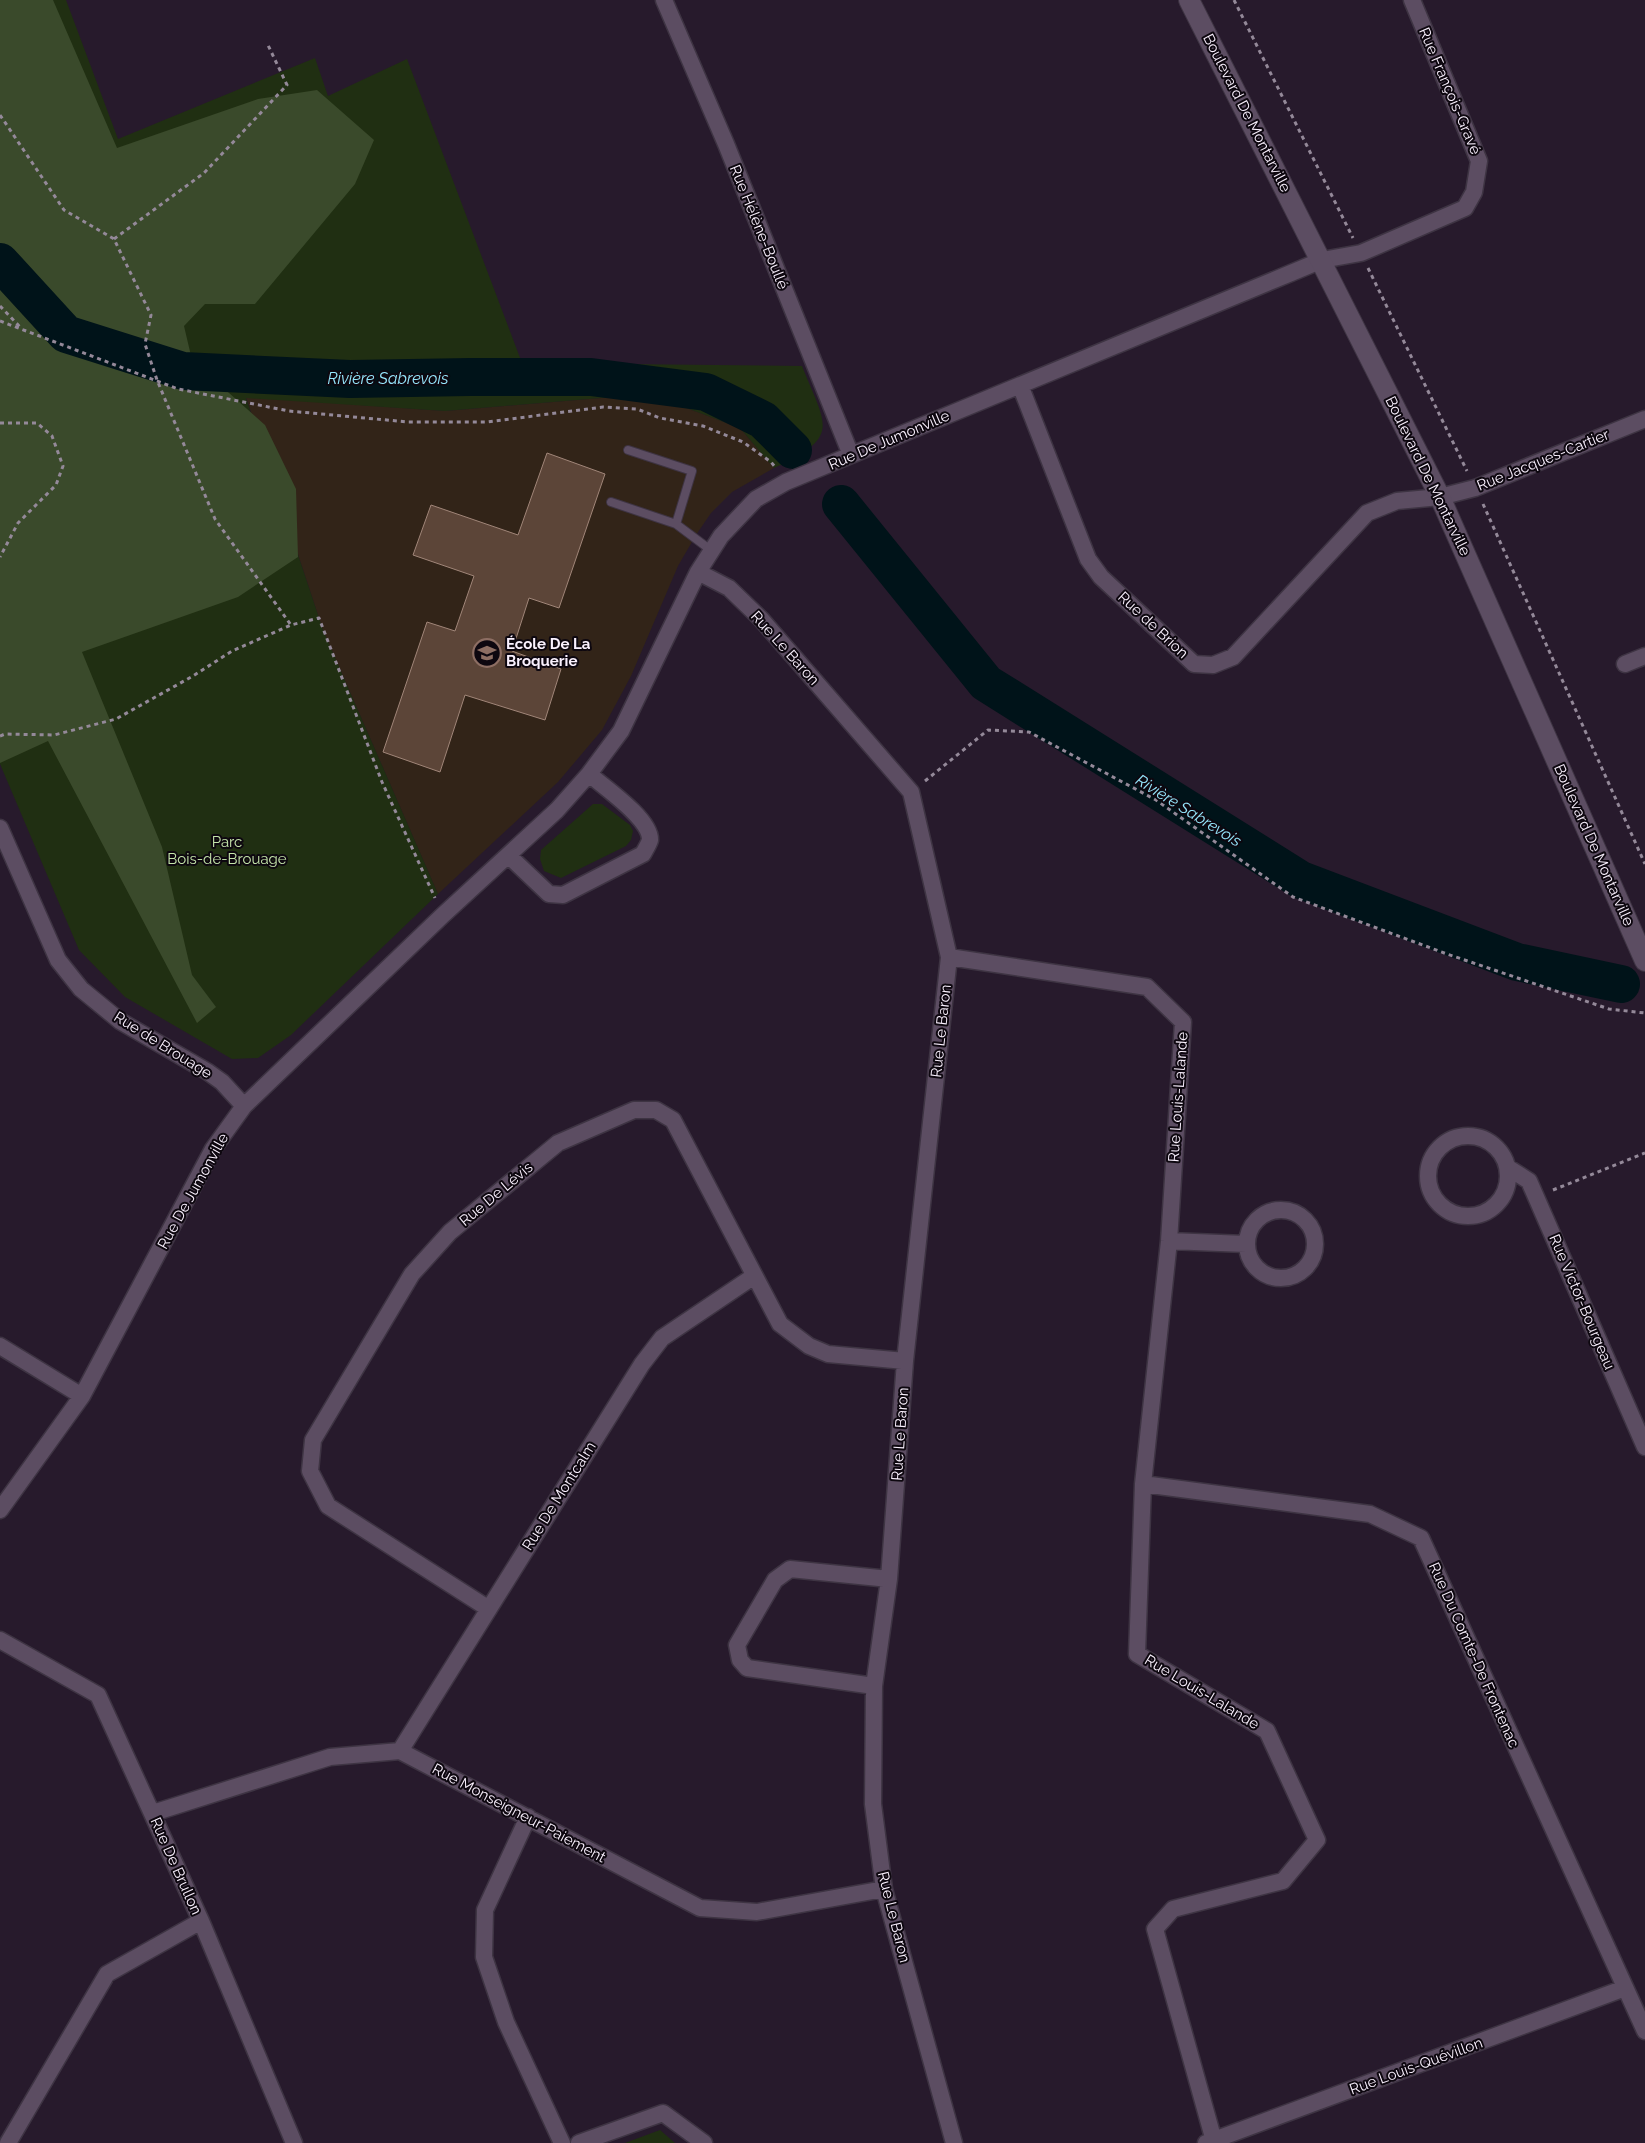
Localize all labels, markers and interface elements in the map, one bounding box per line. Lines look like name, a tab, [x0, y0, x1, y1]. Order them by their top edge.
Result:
street label: Rue François-Gravé	[1415, 25, 1485, 157]
street label: Boulevard De Montarville	[1199, 31, 1295, 195]
street label: Rue Hélène-Boullé	[726, 162, 792, 292]
water label: Rivière Sabrevois	[328, 369, 449, 388]
street label: Boulevard De Montarville	[1381, 393, 1475, 559]
street label: Rue De Jumonville	[826, 406, 952, 474]
street label: Rue Jacques-Cartier	[1474, 425, 1612, 495]
street label: Rue de Brion	[1114, 588, 1192, 662]
street label: Rue Le Baron	[747, 607, 823, 689]
place label: École De La Broquerie	[506, 635, 591, 670]
school or university icon: École De La Broquerie	[472, 638, 502, 668]
street label: Boulevard De Montarville	[1550, 761, 1638, 929]
water label: Rivière Sabrevois	[1132, 770, 1245, 851]
park label: Parc Bois-de-Brouage	[167, 833, 287, 868]
street label: Rue Le Baron	[927, 984, 955, 1078]
street label: Rue de Brouage	[111, 1008, 216, 1082]
street label: Rue Louis-Lalande	[1164, 1031, 1192, 1163]
street label: Rue De Jumonville	[154, 1130, 232, 1252]
street label: Rue De Lévis	[456, 1158, 536, 1230]
street label: Rue Victor-Bourgeau	[1545, 1232, 1619, 1372]
street label: Rue Le Baron	[888, 1387, 912, 1481]
street label: Rue De Montcalm	[518, 1438, 600, 1554]
street label: Rue Du Comte-De Frontenac	[1425, 1560, 1523, 1750]
street label: Rue Louis-Lalande	[1141, 1651, 1263, 1733]
street label: Rue Monseigneur-Paiement	[429, 1760, 609, 1866]
street label: Rue De Brullon	[147, 1815, 205, 1917]
street label: Rue Le Baron	[874, 1870, 914, 1964]
street label: Rue Louis-Quévillon	[1347, 2034, 1485, 2098]

